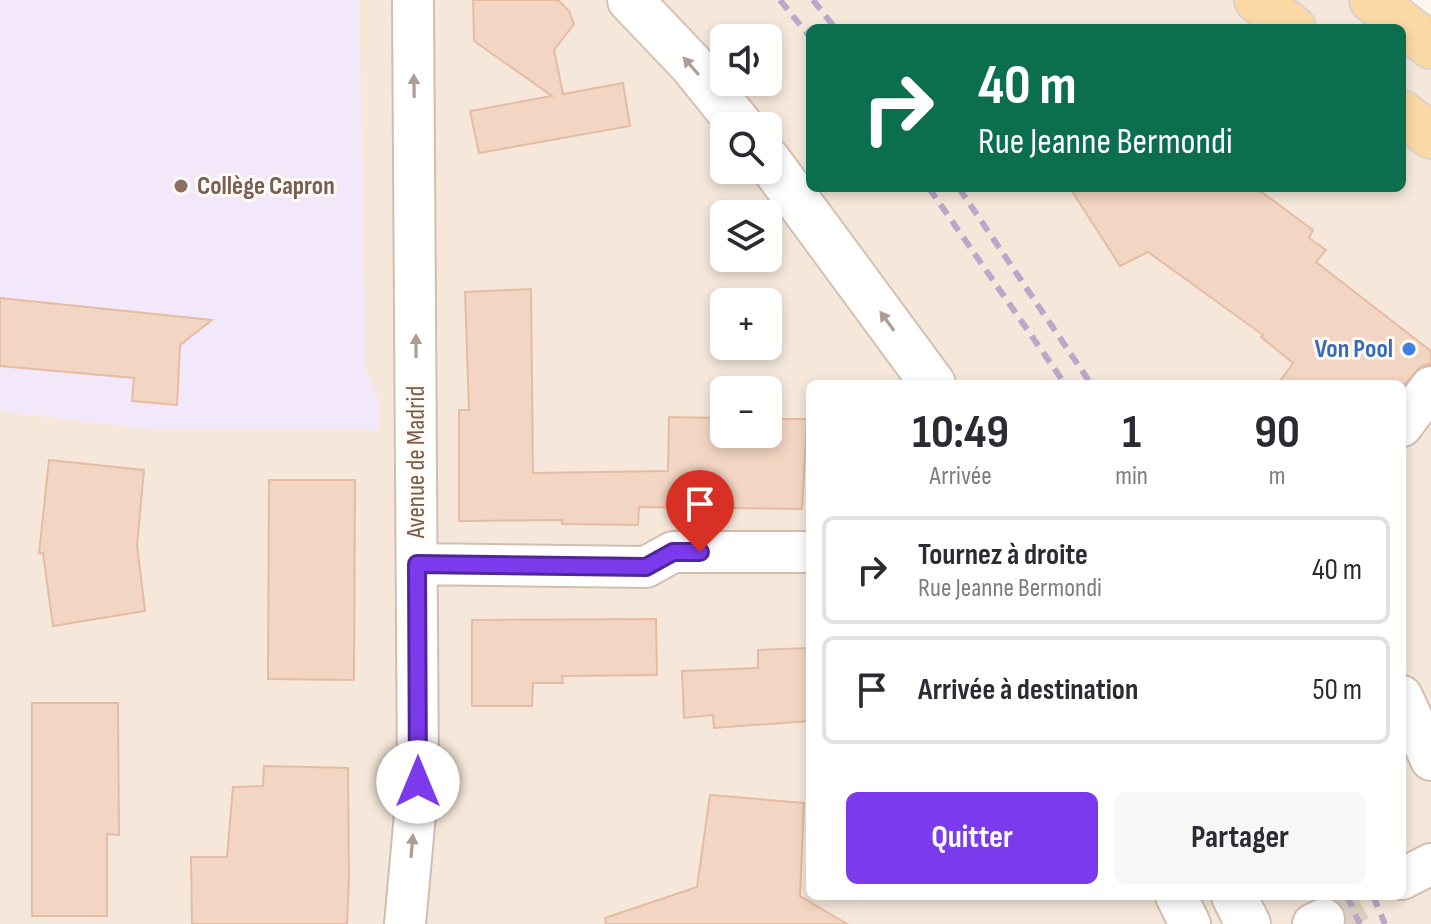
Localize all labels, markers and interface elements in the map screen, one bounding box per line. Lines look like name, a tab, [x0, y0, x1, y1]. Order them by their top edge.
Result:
map controls	[710, 24, 782, 448]
button: sound	[710, 24, 782, 96]
text: 40 m	[978, 53, 1077, 120]
one-way arrow	[683, 56, 701, 75]
icon: right	[846, 56, 950, 160]
one-way arrow	[408, 73, 420, 98]
button: search	[710, 112, 782, 184]
text: Rue Jeanne Bermondi	[978, 121, 1233, 164]
place label: Collège Capron	[197, 171, 335, 202]
marker: Collège Capron	[172, 177, 190, 195]
button: layers	[710, 200, 782, 272]
button: +	[710, 288, 782, 360]
one-way arrow	[879, 310, 895, 332]
one-way arrow	[410, 333, 422, 358]
place label: Von Pool	[1315, 334, 1393, 365]
marker: Von Pool	[1400, 340, 1418, 358]
button: −	[710, 376, 782, 448]
street label: Avenue de Madrid	[401, 386, 432, 539]
text: 10:49	[912, 404, 1009, 461]
text: 1	[1122, 404, 1141, 461]
text: 90	[1254, 404, 1300, 461]
text: Arrivée	[930, 461, 992, 492]
text: min	[1115, 461, 1148, 492]
text: m	[1269, 461, 1285, 492]
pin	[666, 470, 734, 552]
icon: arrive	[678, 482, 722, 526]
text: Tournez à droite	[918, 537, 1088, 573]
icon: right	[850, 548, 894, 592]
text: 40 m	[1312, 552, 1362, 588]
text: Rue Jeanne Bermondi	[918, 573, 1102, 604]
icon: arrive	[850, 668, 894, 712]
text: Arrivée à destination	[918, 672, 1138, 708]
text: 50 m	[1313, 672, 1362, 708]
position arrow	[376, 740, 460, 824]
button: Quitter	[846, 792, 1098, 884]
button: Partager	[1114, 792, 1366, 884]
one-way arrow	[406, 833, 419, 858]

